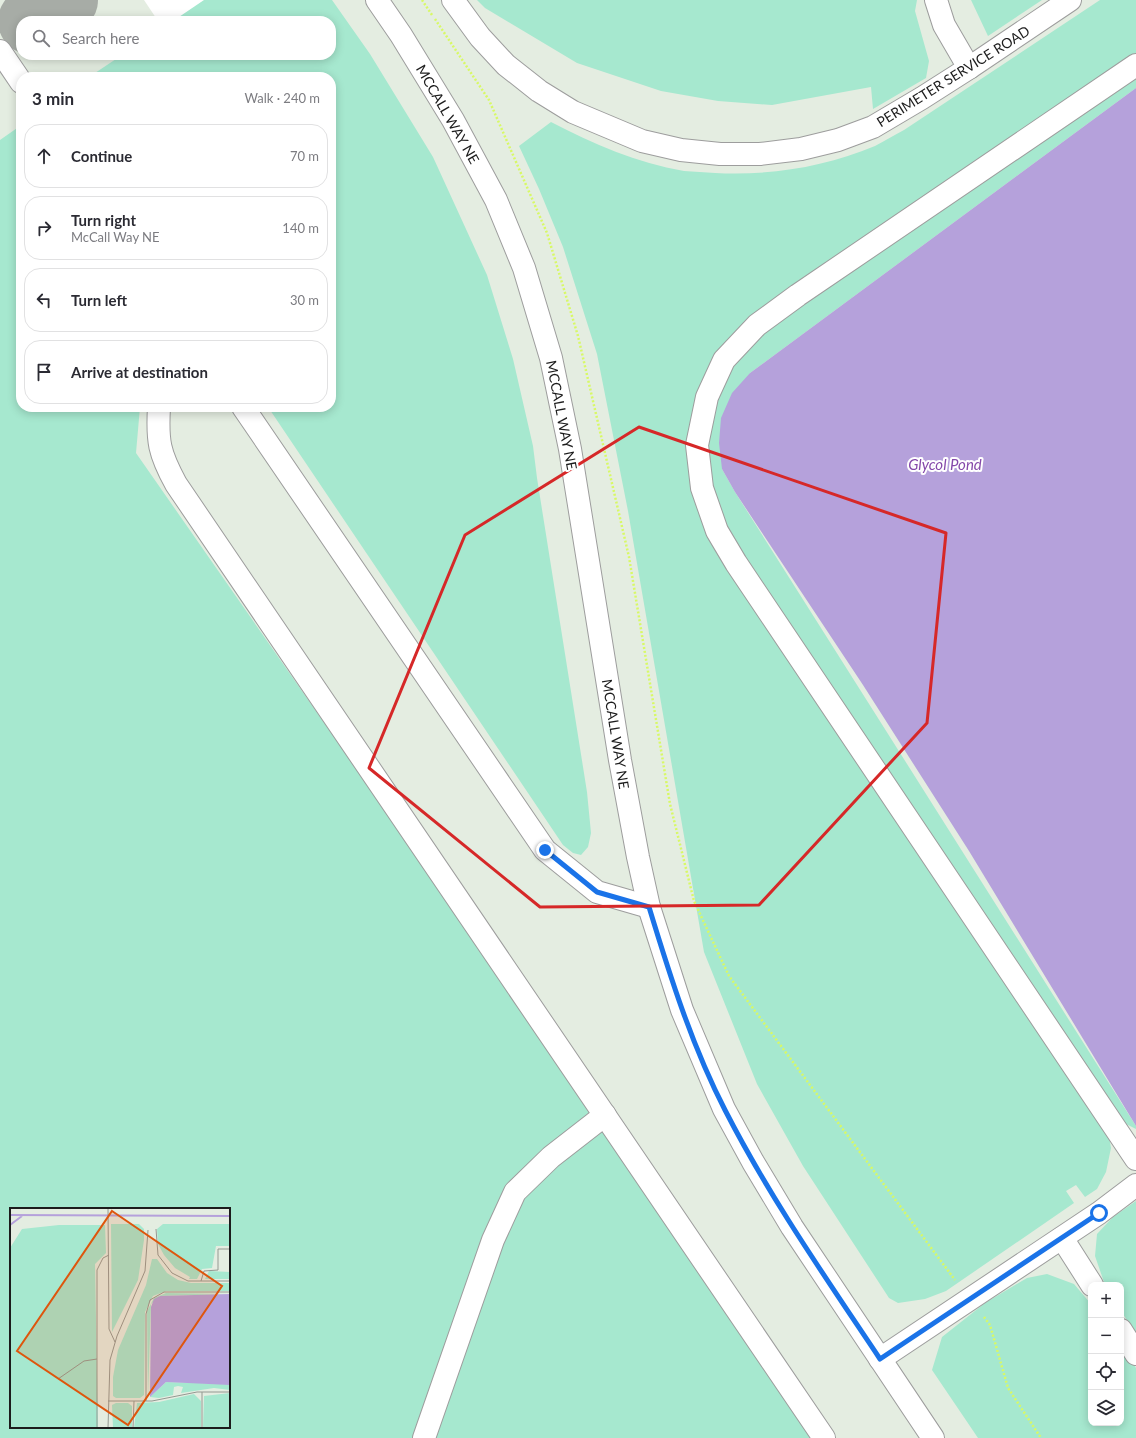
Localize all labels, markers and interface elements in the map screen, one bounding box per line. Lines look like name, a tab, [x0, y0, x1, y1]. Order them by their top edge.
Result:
search box	[16, 16, 336, 60]
street label: PERIMETER SERVICE ROAD	[873, 22, 1033, 130]
icon: search	[30, 27, 52, 49]
text: Search here	[62, 29, 139, 47]
street label: MCCALL WAY NE	[413, 62, 483, 166]
text: 3 min	[32, 88, 74, 109]
text: Walk · 240 m	[244, 90, 320, 106]
icon: ahead	[33, 145, 55, 167]
text: Continue	[71, 147, 132, 165]
text: 70 m	[290, 148, 319, 164]
text: Turn right	[71, 211, 136, 229]
icon: right	[33, 217, 55, 239]
text: 140 m	[282, 220, 319, 236]
text: McCall Way NE	[71, 229, 160, 245]
icon: left	[33, 289, 55, 311]
text: Turn left	[71, 291, 127, 309]
text: 30 m	[290, 292, 319, 308]
street label: MCCALL WAY NE	[543, 359, 581, 471]
icon: arrive	[33, 361, 55, 383]
text: Arrive at destination	[71, 363, 208, 381]
water label: Glycol Pond	[908, 455, 982, 473]
street label: MCCALL WAY NE	[599, 678, 633, 790]
route end	[536, 841, 554, 859]
route start	[1090, 1204, 1108, 1222]
inset map	[10, 1208, 230, 1428]
map controls	[1088, 1282, 1124, 1426]
button: +	[1088, 1282, 1124, 1318]
button: −	[1088, 1318, 1124, 1354]
button: locate	[1088, 1354, 1124, 1390]
button: layers	[1088, 1390, 1124, 1426]

